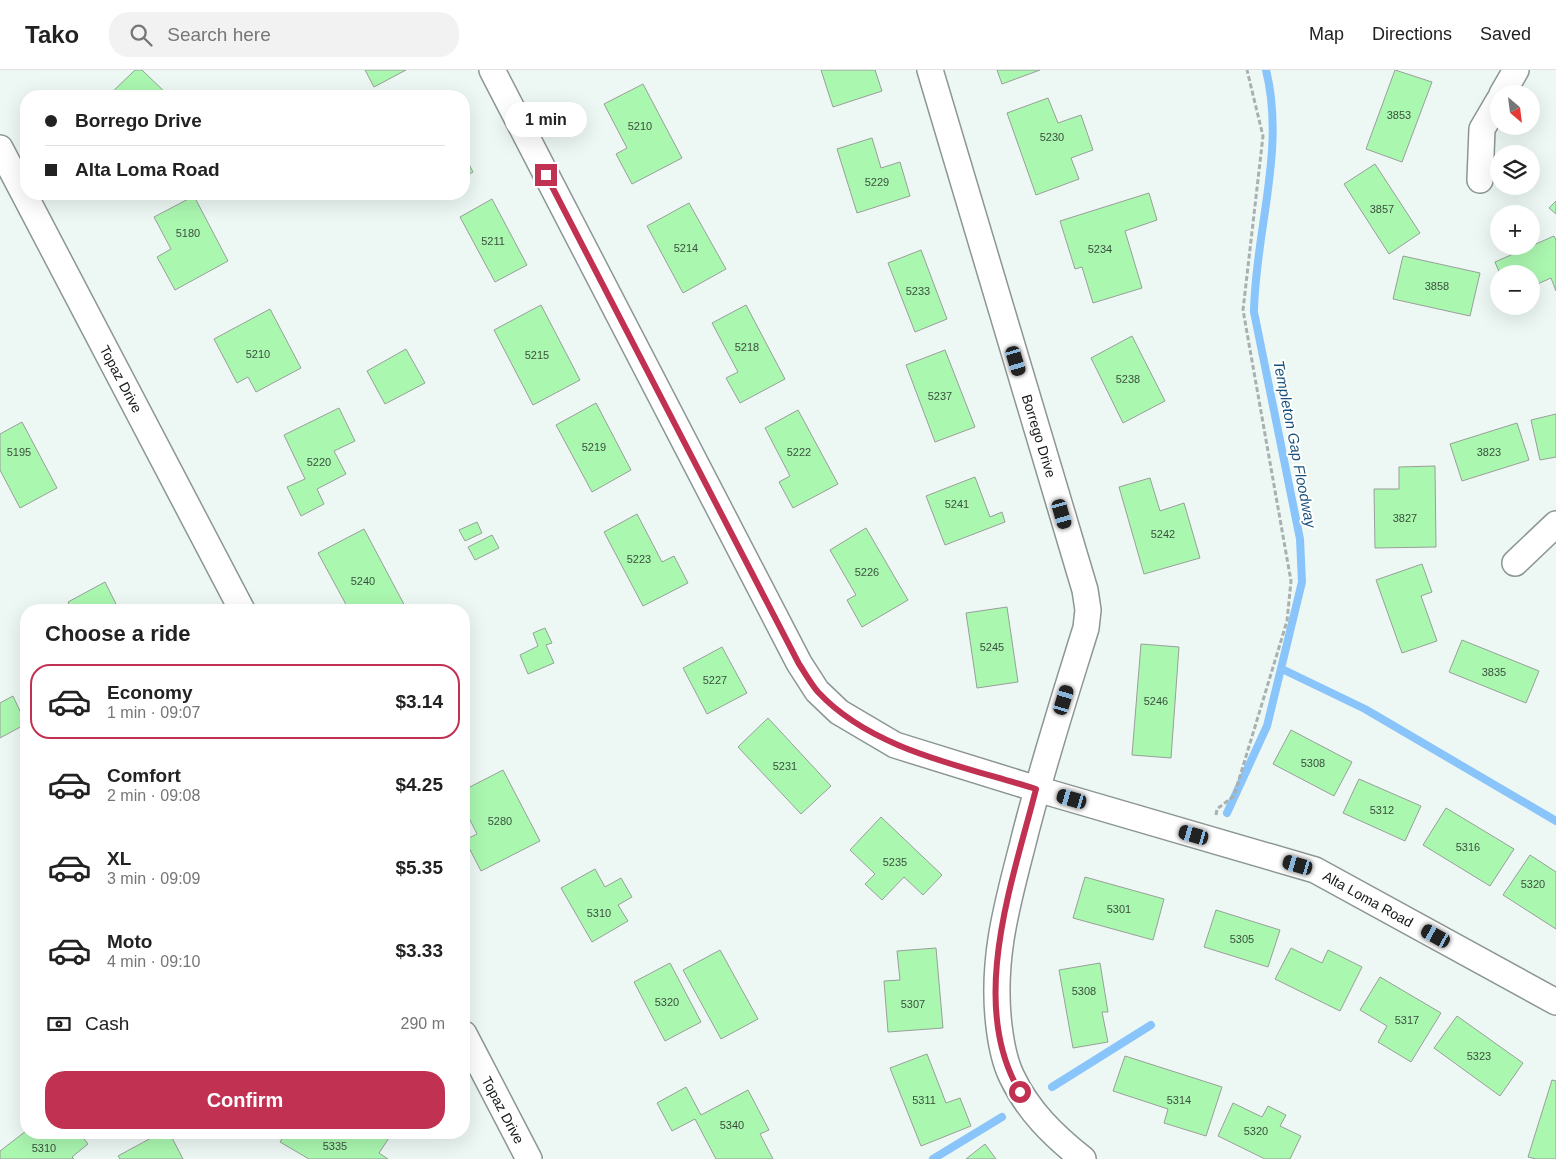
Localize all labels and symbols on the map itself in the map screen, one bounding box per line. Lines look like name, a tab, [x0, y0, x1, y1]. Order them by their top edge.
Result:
north arrow	[1490, 85, 1540, 135]
callout: 1 min	[505, 102, 587, 138]
house number: 3853	[1387, 109, 1411, 121]
house number: 5210	[628, 120, 652, 132]
house number: 5230	[1040, 131, 1064, 143]
route end	[535, 164, 557, 186]
house number: 5229	[865, 176, 889, 188]
house number: 3857	[1370, 203, 1394, 215]
house number: 5180	[176, 227, 200, 239]
house number: 5211	[481, 235, 505, 247]
house number: 5214	[674, 242, 698, 254]
house number: 5234	[1088, 243, 1112, 255]
house number: 3858	[1425, 280, 1449, 292]
house number: 5233	[906, 285, 930, 297]
house number: 5218	[735, 341, 759, 353]
street label: Topaz Drive	[97, 343, 146, 416]
car	[1004, 344, 1027, 378]
house number: 5210	[246, 348, 270, 360]
house number: 5215	[525, 349, 549, 361]
water label: Templeton Gap Floodway	[1270, 359, 1320, 531]
house number: 5238	[1116, 373, 1140, 385]
house number: 5237	[928, 390, 952, 402]
street label: Borrego Drive	[1019, 392, 1059, 480]
house number: 5219	[582, 441, 606, 453]
house number: 5195	[7, 446, 31, 458]
house number: 5222	[787, 446, 811, 458]
house number: 3823	[1477, 446, 1501, 458]
house number: 5220	[307, 456, 331, 468]
house number: 5241	[945, 498, 969, 510]
car	[1050, 498, 1073, 530]
house number: 3827	[1393, 512, 1417, 524]
house number: 5242	[1151, 528, 1175, 540]
house number: 5223	[627, 553, 651, 565]
house number: 5226	[855, 566, 879, 578]
house number: 5240	[351, 575, 375, 587]
house number: 5245	[980, 641, 1004, 653]
house number: 3835	[1482, 666, 1506, 678]
house number: 5227	[703, 674, 727, 686]
car	[1052, 683, 1075, 717]
house number: 5246	[1144, 695, 1168, 707]
house number: 5308	[1301, 757, 1325, 769]
house number: 5231	[773, 760, 797, 772]
car	[1055, 788, 1088, 810]
house number: 5312	[1370, 804, 1394, 816]
house number: 5280	[488, 815, 512, 827]
car	[1177, 824, 1210, 846]
house number: 5316	[1456, 841, 1480, 853]
car	[1281, 854, 1314, 876]
house number: 5235	[883, 856, 907, 868]
street label: Alta Loma Road	[1320, 868, 1416, 930]
house number: 5320	[1521, 878, 1545, 890]
house number: 5301	[1107, 903, 1131, 915]
house number: 5310	[587, 907, 611, 919]
car	[1419, 922, 1452, 950]
house number: 5305	[1230, 933, 1254, 945]
house number: 5308	[1072, 985, 1096, 997]
house number: 5320	[655, 996, 679, 1008]
house number: 5307	[901, 998, 925, 1010]
house number: 5317	[1395, 1014, 1419, 1026]
house number: 5323	[1467, 1050, 1491, 1062]
street label: Topaz Drive	[479, 1074, 528, 1147]
route start	[1009, 1081, 1031, 1103]
house number: 5311	[912, 1094, 936, 1106]
house number: 5314	[1167, 1094, 1191, 1106]
house number: 5340	[720, 1119, 744, 1131]
house number: 5320	[1244, 1125, 1268, 1137]
house number: 5335	[323, 1140, 347, 1152]
house number: 5310	[32, 1142, 56, 1154]

